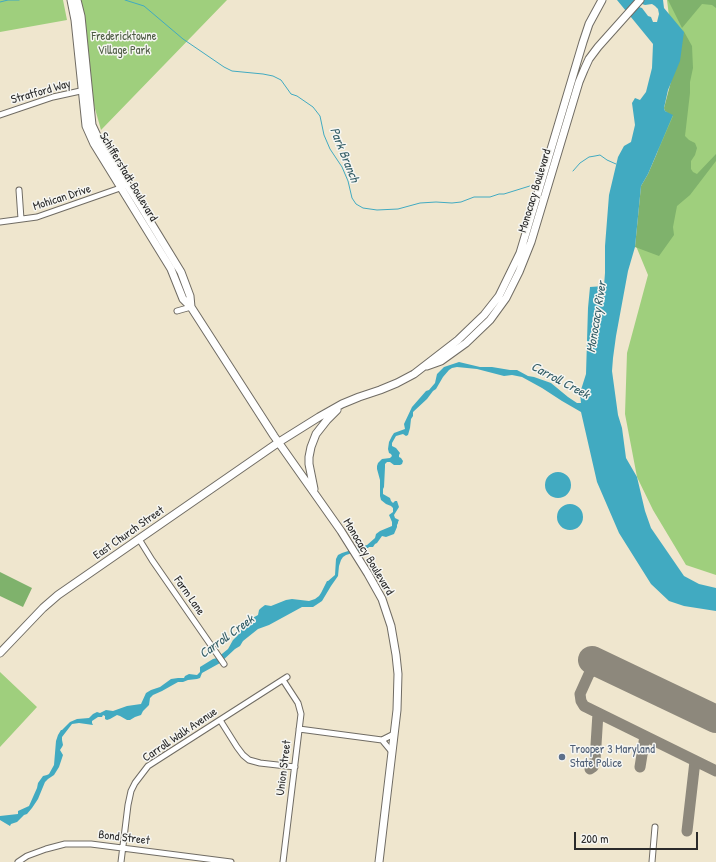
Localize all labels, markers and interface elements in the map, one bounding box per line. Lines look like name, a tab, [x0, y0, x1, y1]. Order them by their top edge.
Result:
park label: Fredericktowne Village Park	[91, 30, 157, 58]
street label: Stratford Way	[9, 77, 73, 107]
water label: Park Branch	[326, 125, 362, 185]
street label: Schifferstadt Boulevard	[96, 130, 160, 224]
street label: Monocacy Boulevard	[515, 147, 555, 235]
street label: Mohican Drive	[31, 182, 93, 214]
water label: Monocacy River	[584, 280, 610, 354]
water label: Carroll Creek	[528, 359, 592, 403]
street label: East Church Street	[91, 503, 167, 563]
street label: Monocacy Boulevard	[340, 516, 396, 598]
street label: Farm Lane	[170, 574, 208, 618]
water label: Carroll Creek	[197, 612, 257, 662]
street label: Carroll Walk Avenue	[140, 705, 220, 765]
street label: Union Street	[273, 739, 295, 797]
place label: Trooper 3 Maryland State Police	[570, 743, 655, 771]
marker: Trooper 3 Maryland State Police	[557, 752, 567, 762]
scale bar	[576, 824, 700, 850]
street label: Bond Street	[97, 828, 151, 848]
text: 200 m	[581, 830, 608, 847]

